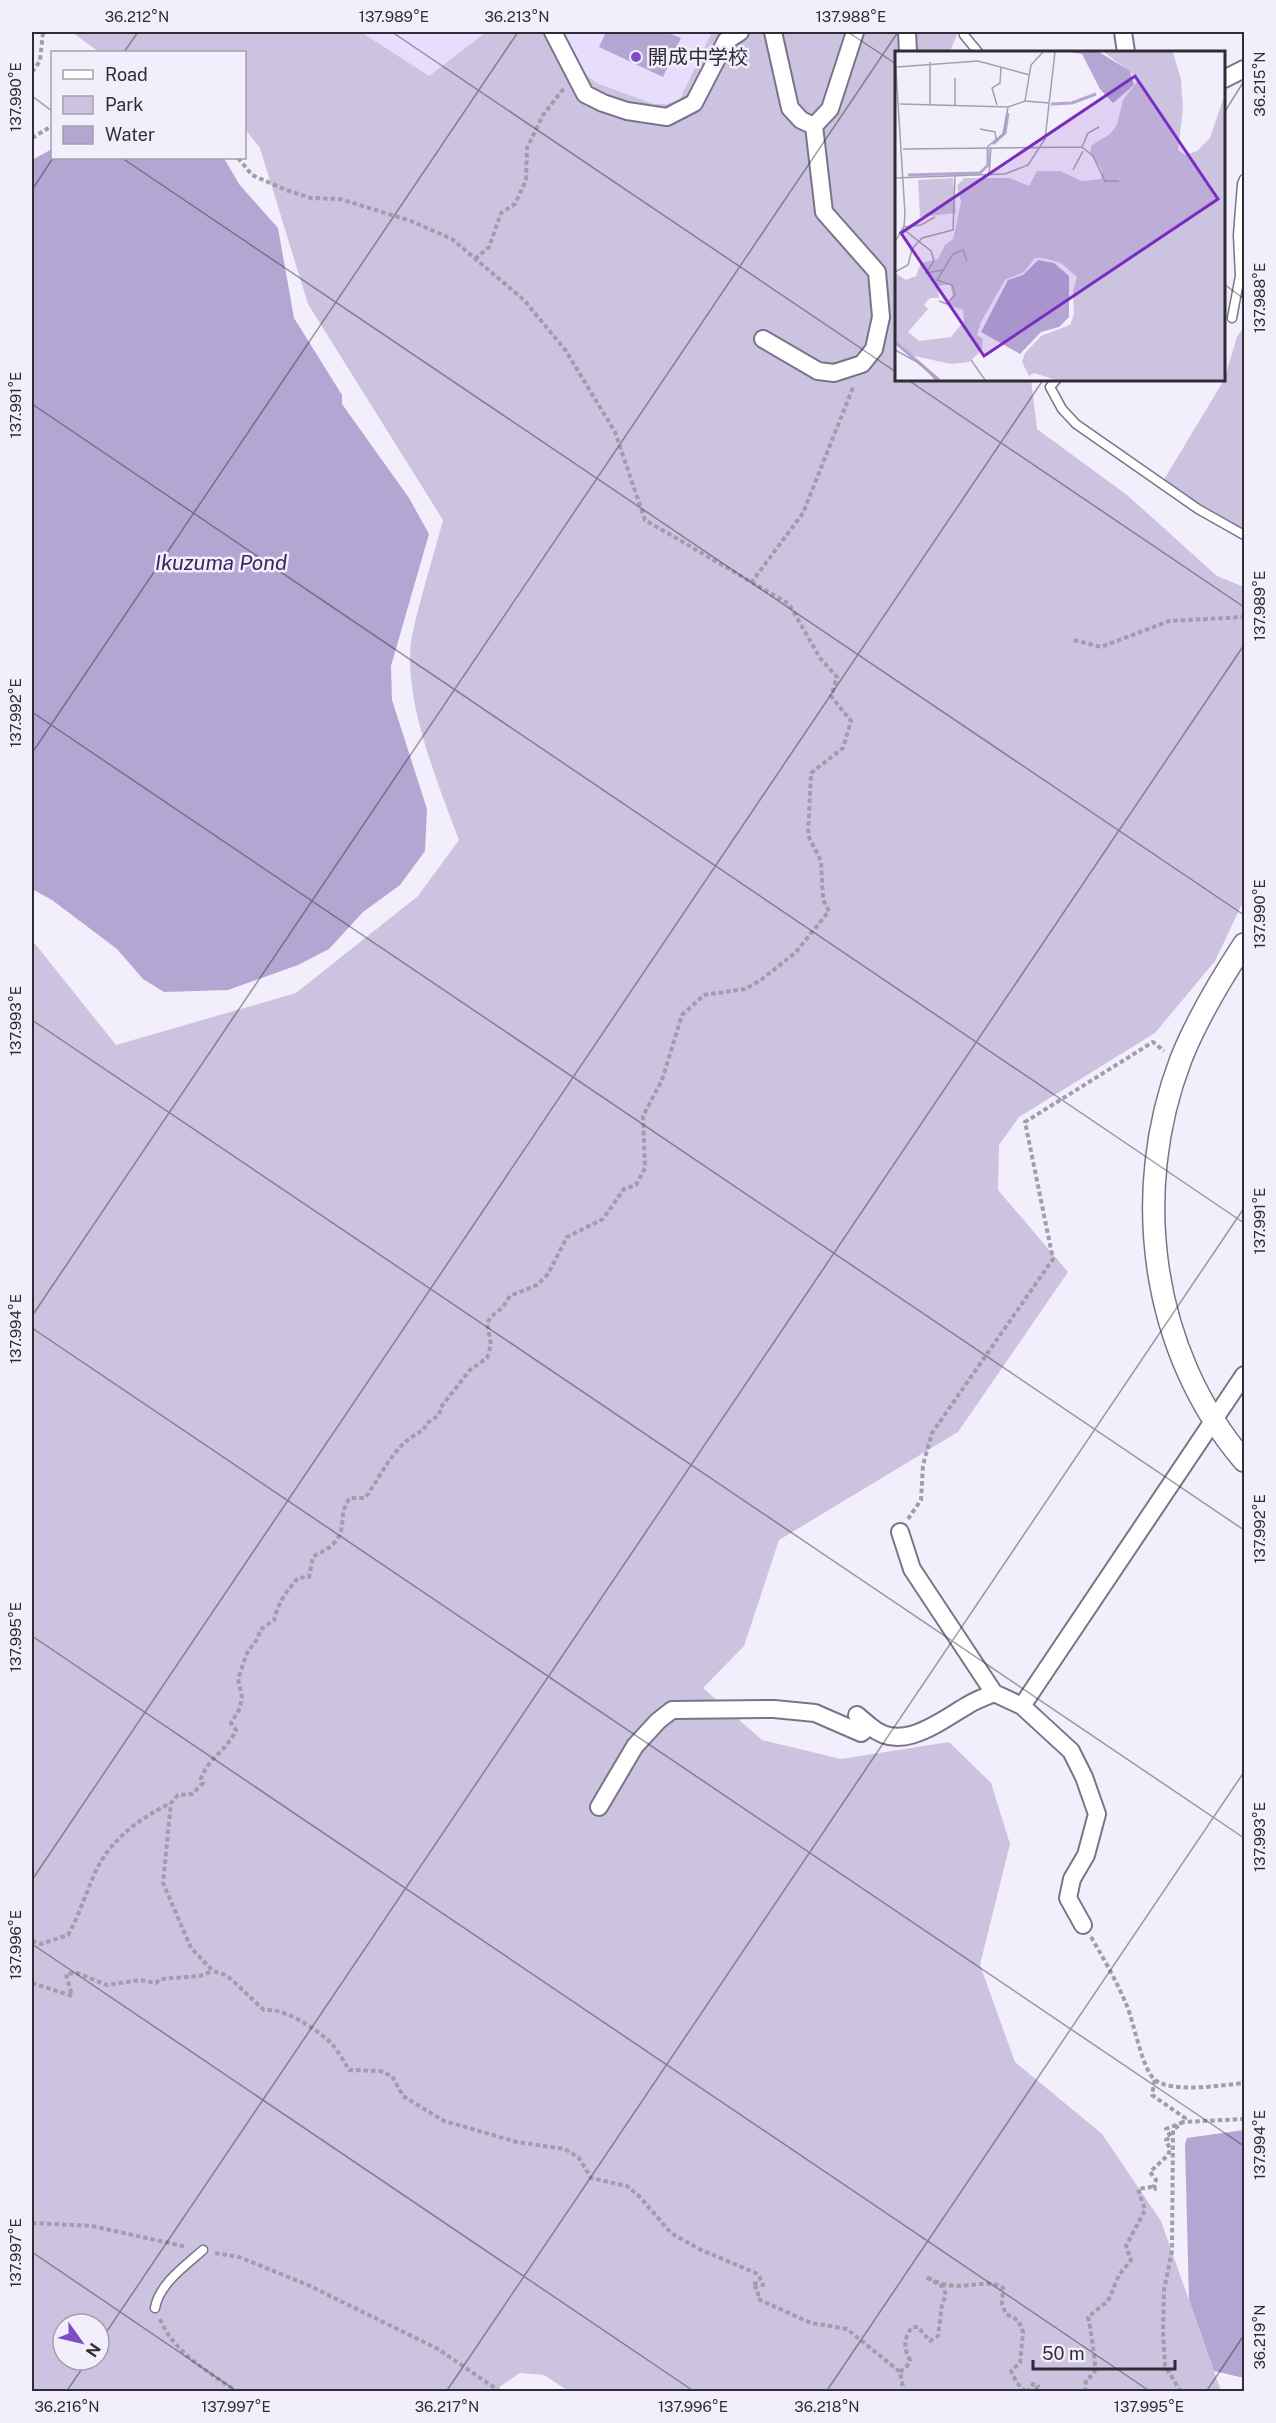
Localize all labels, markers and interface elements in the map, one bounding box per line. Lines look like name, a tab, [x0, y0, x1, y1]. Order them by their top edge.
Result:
text: 36.212°N	[105, 8, 169, 25]
text: 137.989°E	[359, 8, 429, 25]
text: 36.213°N	[484, 8, 550, 25]
text: 137.988°E	[816, 8, 886, 25]
place label: 開成中学校	[648, 45, 748, 69]
marker: 開成中学校	[629, 50, 643, 64]
legend	[51, 51, 246, 159]
inset map	[895, 51, 1225, 381]
text: 36.215°N	[1251, 51, 1268, 117]
text: 137.990°E	[7, 62, 24, 132]
text: Road	[105, 64, 148, 85]
text: Park	[105, 94, 143, 115]
text: Water	[105, 124, 155, 145]
text: 137.988°E	[1251, 263, 1268, 333]
text: 137.991°E	[7, 372, 24, 438]
water label: Ikuzuma Pond	[155, 550, 287, 575]
text: 137.989°E	[1251, 571, 1268, 641]
text: 137.992°E	[7, 678, 24, 748]
text: 137.990°E	[1251, 879, 1268, 949]
text: 137.993°E	[7, 986, 24, 1056]
text: 137.991°E	[1251, 1188, 1268, 1254]
text: 137.994°E	[7, 1294, 24, 1364]
text: 137.992°E	[1251, 1494, 1268, 1564]
text: 137.995°E	[7, 1602, 24, 1672]
text: 137.993°E	[1251, 1802, 1268, 1872]
text: 137.996°E	[7, 1910, 24, 1980]
text: 137.994°E	[1251, 2110, 1268, 2180]
text: 137.997°E	[7, 2218, 24, 2288]
text: 36.219°N	[1251, 2304, 1268, 2370]
north arrow	[51, 2312, 111, 2372]
scale bar	[1033, 2333, 1176, 2371]
text: N	[82, 2340, 104, 2361]
text: 50 m	[1042, 2343, 1085, 2364]
text: 36.216°N	[34, 2398, 100, 2415]
text: 137.997°E	[201, 2398, 271, 2415]
text: 36.217°N	[415, 2398, 479, 2415]
text: 137.996°E	[658, 2398, 728, 2415]
text: 36.218°N	[794, 2398, 860, 2415]
text: 137.995°E	[1114, 2398, 1184, 2415]

